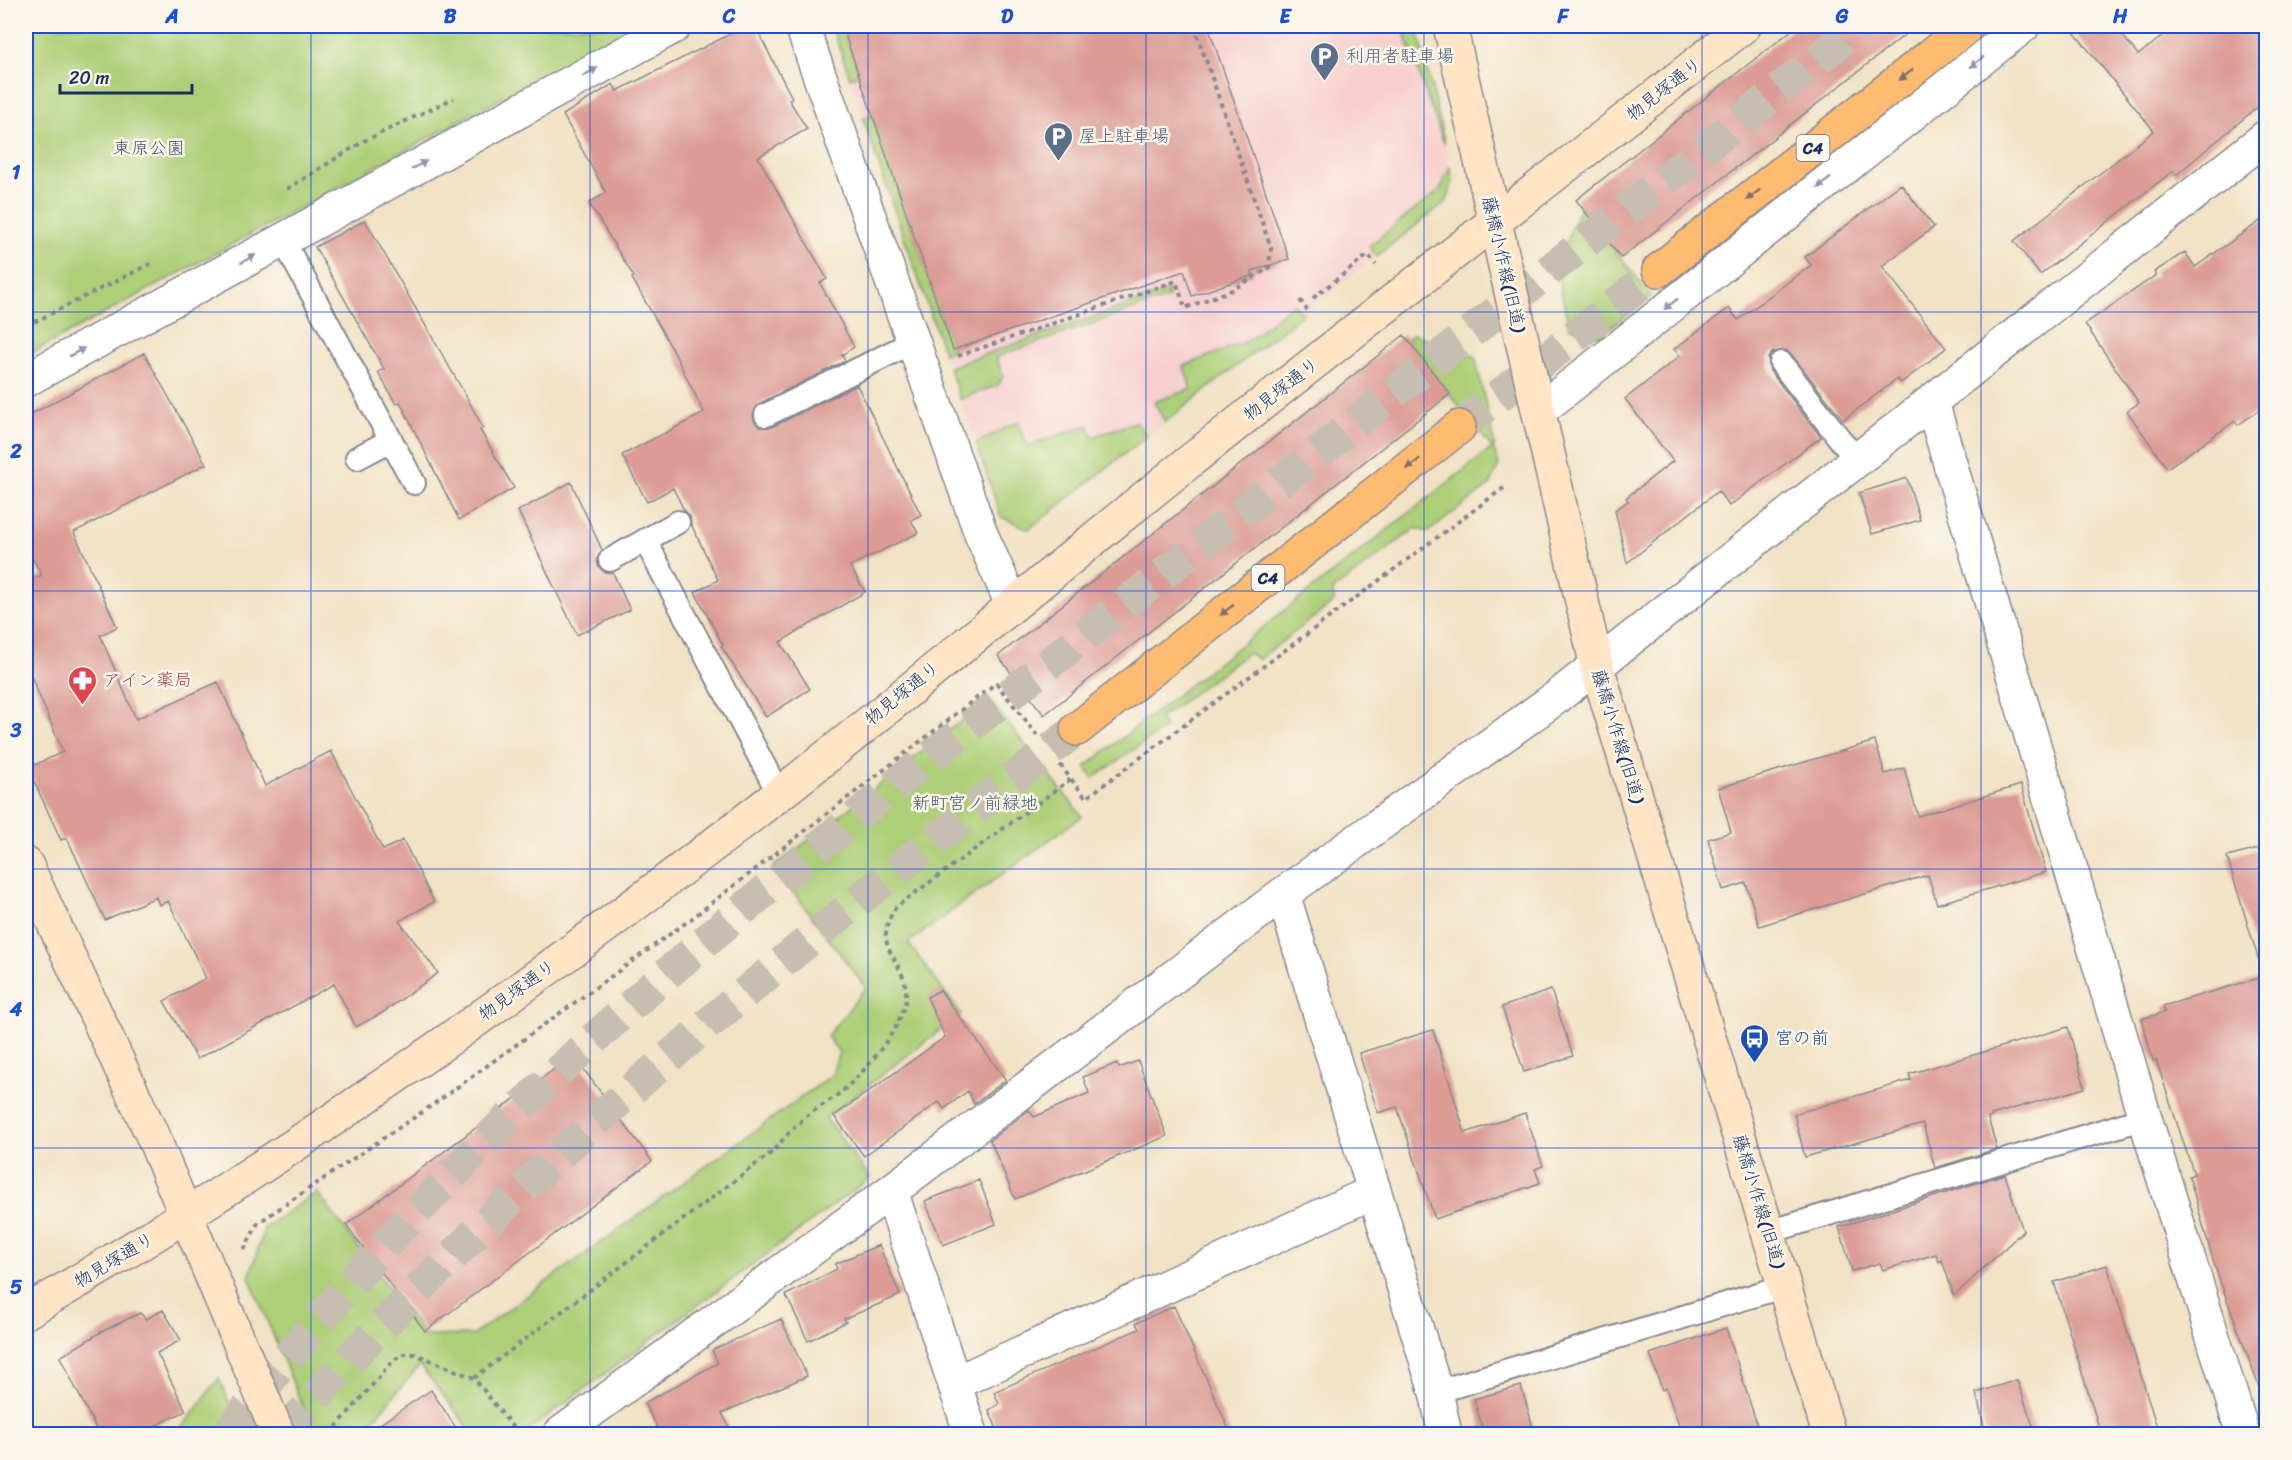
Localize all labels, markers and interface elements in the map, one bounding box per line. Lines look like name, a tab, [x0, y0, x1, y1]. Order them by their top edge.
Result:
text: A	[164, 0, 179, 34]
text: B	[444, 0, 457, 34]
text: C	[722, 0, 736, 34]
text: D	[1001, 0, 1014, 34]
text: E	[1279, 0, 1292, 34]
text: F	[1557, 0, 1570, 34]
text: G	[1835, 0, 1849, 34]
text: H	[2112, 0, 2128, 34]
parking icon: 利用者駐車場	[1309, 40, 1341, 82]
place label: 利用者駐車場	[1346, 40, 1454, 72]
street label: 物見塚通り	[1619, 49, 1709, 129]
one-way arrow	[1969, 55, 1985, 68]
scale bar	[60, 57, 192, 95]
text: 20 m	[69, 62, 109, 94]
one-way arrow	[582, 67, 599, 77]
one-way arrow	[1898, 68, 1914, 81]
parking icon: 屋上駐車場	[1042, 120, 1074, 162]
place label: 屋上駐車場	[1079, 120, 1169, 152]
park label: 東原公園	[113, 132, 185, 164]
road number: C4	[1796, 135, 1830, 161]
text: 1	[12, 155, 21, 190]
one-way arrow	[411, 160, 428, 170]
one-way arrow	[1816, 176, 1832, 189]
one-way arrow	[1745, 189, 1760, 201]
street label: 藤橋小作線(旧道)	[1473, 193, 1536, 337]
one-way arrow	[240, 254, 257, 264]
one-way arrow	[1663, 297, 1679, 310]
one-way arrow	[69, 347, 86, 357]
street label: 物見塚通り	[1236, 349, 1326, 429]
text: 2	[9, 434, 22, 469]
one-way arrow	[1405, 457, 1420, 469]
road number: C4	[1252, 565, 1284, 591]
one-way arrow	[1219, 604, 1234, 616]
street label: 物見塚通り	[857, 652, 947, 734]
pharmacy icon: アイン薬局	[66, 664, 98, 706]
place label: アイン薬局	[103, 664, 192, 696]
street label: 藤橋小作線(旧道)	[1582, 665, 1654, 809]
text: 3	[10, 713, 22, 748]
park label: 新町宮ノ前緑地	[912, 787, 1038, 819]
street label: 物見塚通り	[471, 951, 563, 1029]
text: 4	[9, 992, 23, 1027]
bus stop icon: 宮の前	[1738, 1022, 1770, 1064]
place label: 宮の前	[1775, 1022, 1829, 1054]
street label: 藤橋小作線(旧道)	[1723, 1130, 1795, 1274]
street label: 物見塚通り	[67, 1223, 161, 1297]
text: 5	[10, 1270, 22, 1305]

